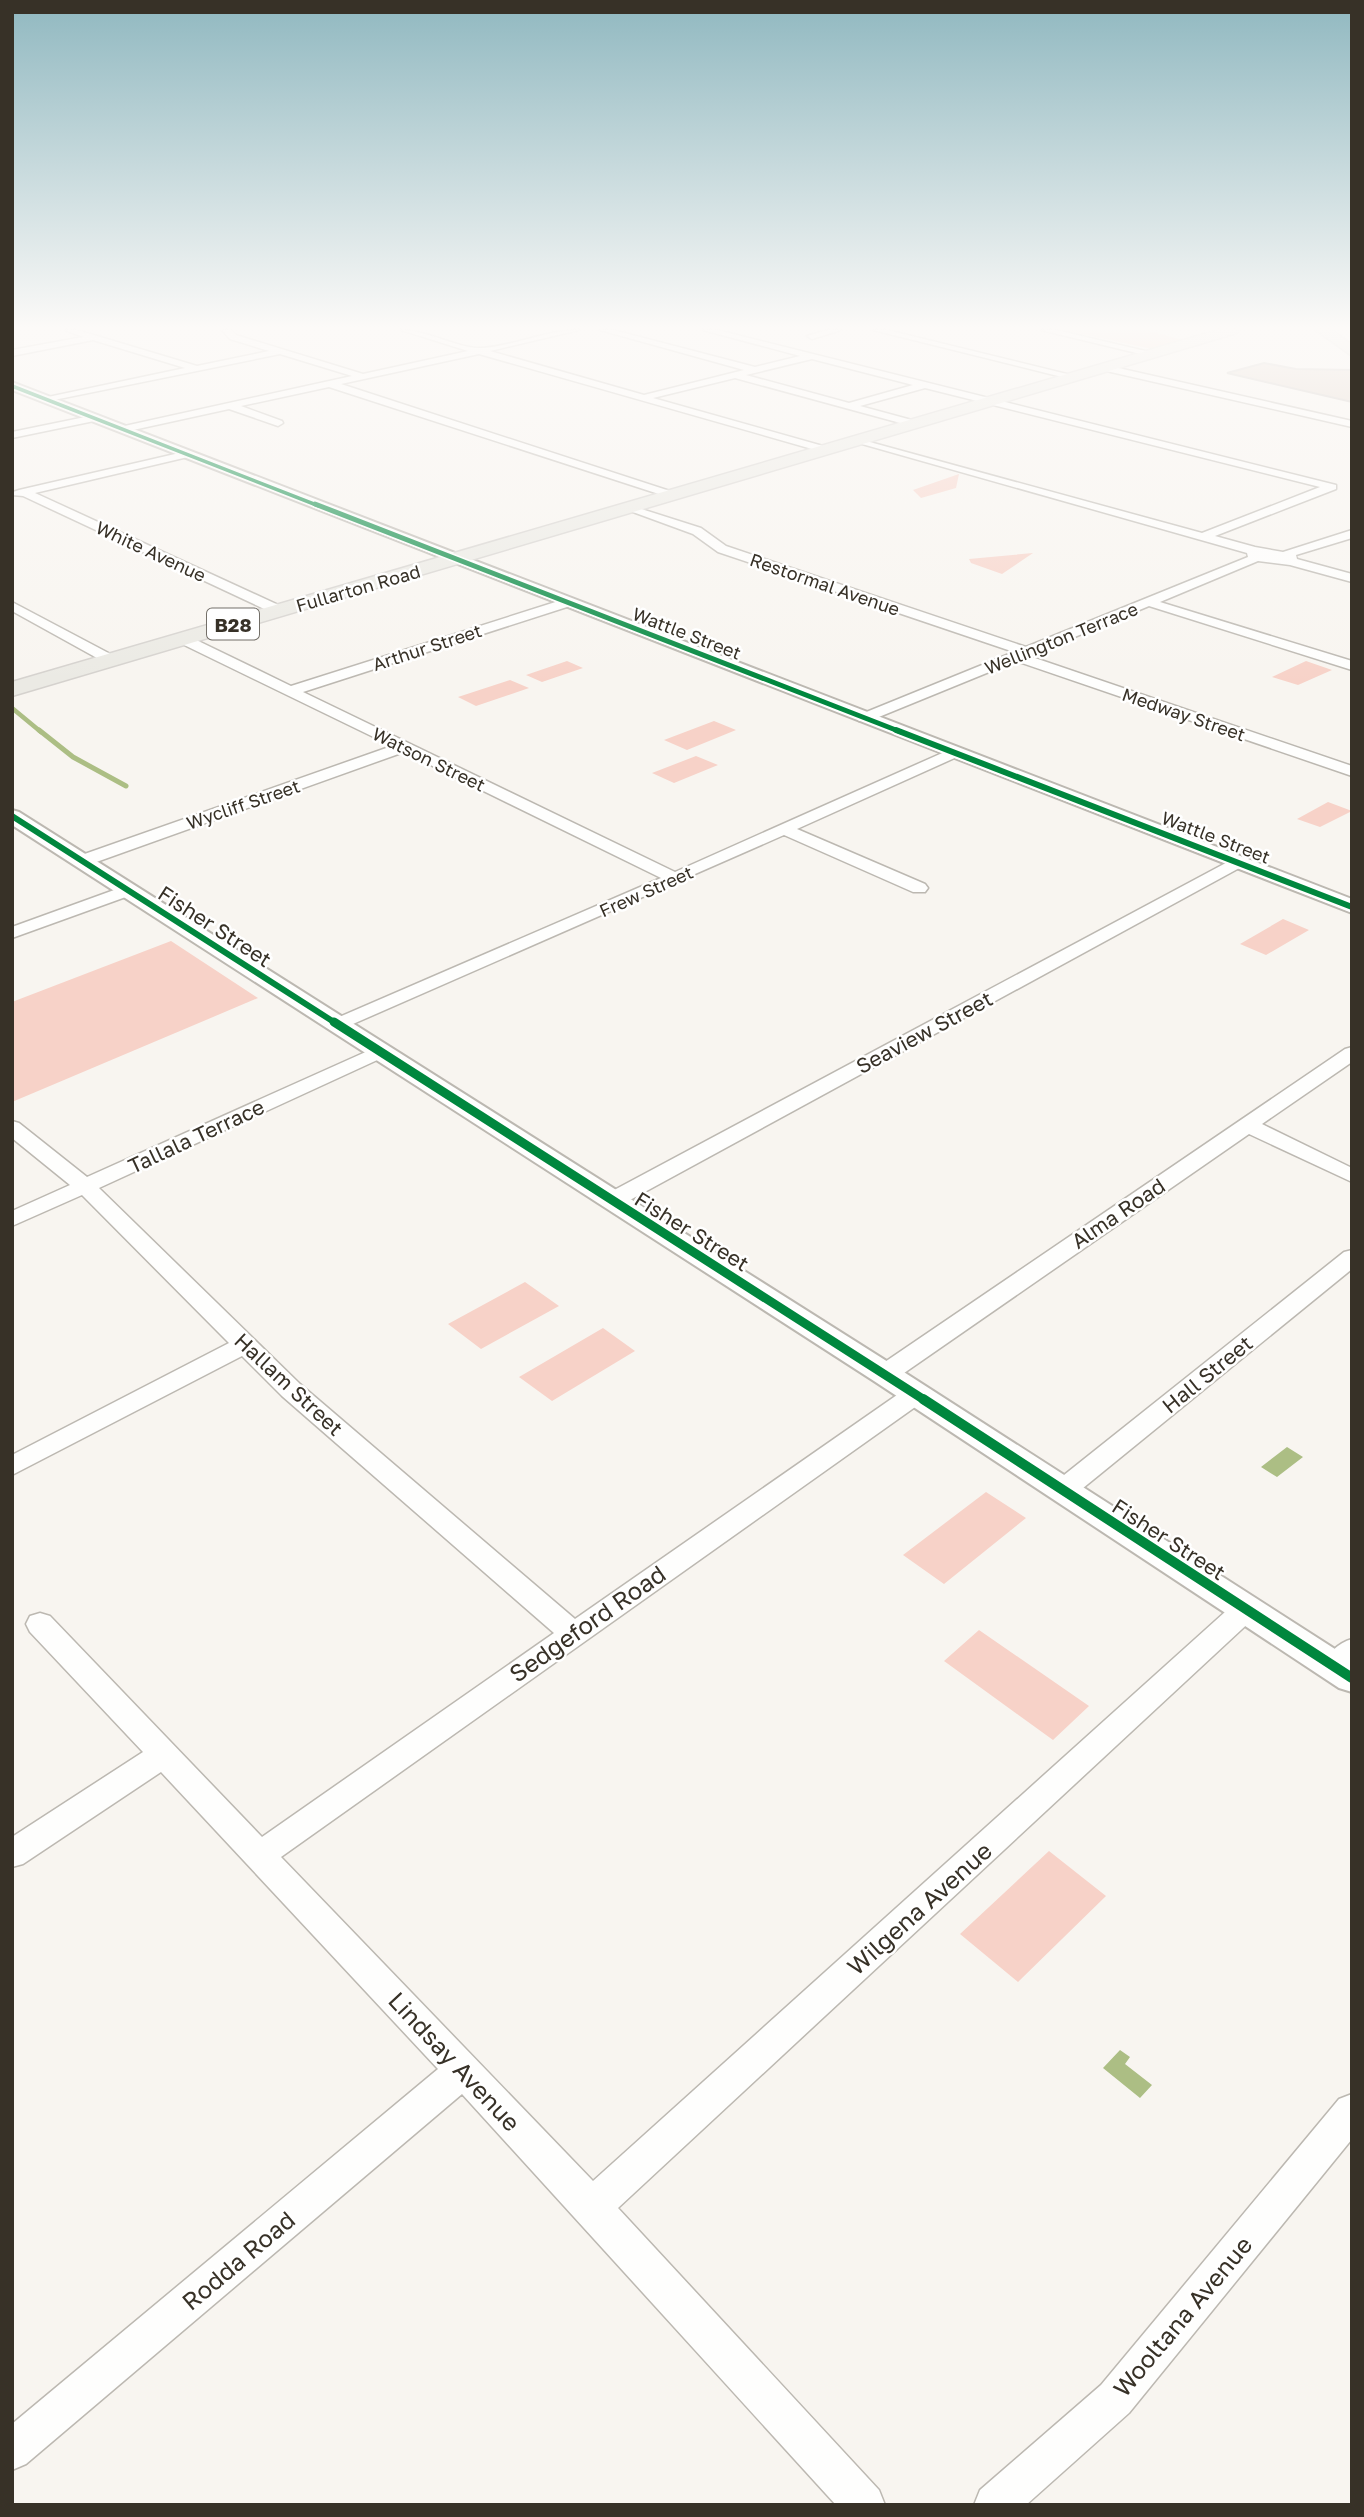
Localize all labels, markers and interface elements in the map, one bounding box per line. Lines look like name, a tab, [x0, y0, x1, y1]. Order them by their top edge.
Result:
street label: White Avenue	[92, 516, 210, 586]
street label: Restormal Avenue	[747, 548, 903, 620]
street label: Fullarton Road	[293, 560, 423, 616]
street label: Wellington Terrace	[981, 597, 1141, 679]
street label: Wattle Street	[630, 602, 744, 664]
road number: B28	[207, 608, 259, 639]
street label: Arthur Street	[370, 619, 484, 675]
street label: Medway Street	[1119, 683, 1249, 745]
street label: Watson Street	[369, 722, 489, 796]
street label: Wycliff Street	[183, 774, 303, 834]
street label: Wattle Street	[1159, 806, 1273, 868]
street label: Frew Street	[596, 861, 696, 921]
street label: Fisher Street	[153, 880, 277, 972]
street label: Seaview Street	[851, 985, 997, 1079]
street label: Tallala Terrace	[124, 1093, 268, 1179]
street label: Alma Road	[1066, 1172, 1170, 1254]
street label: Fisher Street	[630, 1186, 754, 1276]
street label: Hallam Street	[229, 1327, 349, 1441]
street label: Hall Street	[1157, 1330, 1257, 1418]
street label: Fisher Street	[1107, 1493, 1231, 1585]
street label: Sedgeford Road	[503, 1558, 671, 1688]
street label: Wilgena Avenue	[841, 1835, 997, 1981]
street label: Lindsay Avenue	[383, 1985, 527, 2137]
street label: Rodda Road	[176, 2204, 300, 2316]
street label: Wooltana Avenue	[1107, 2230, 1257, 2402]

